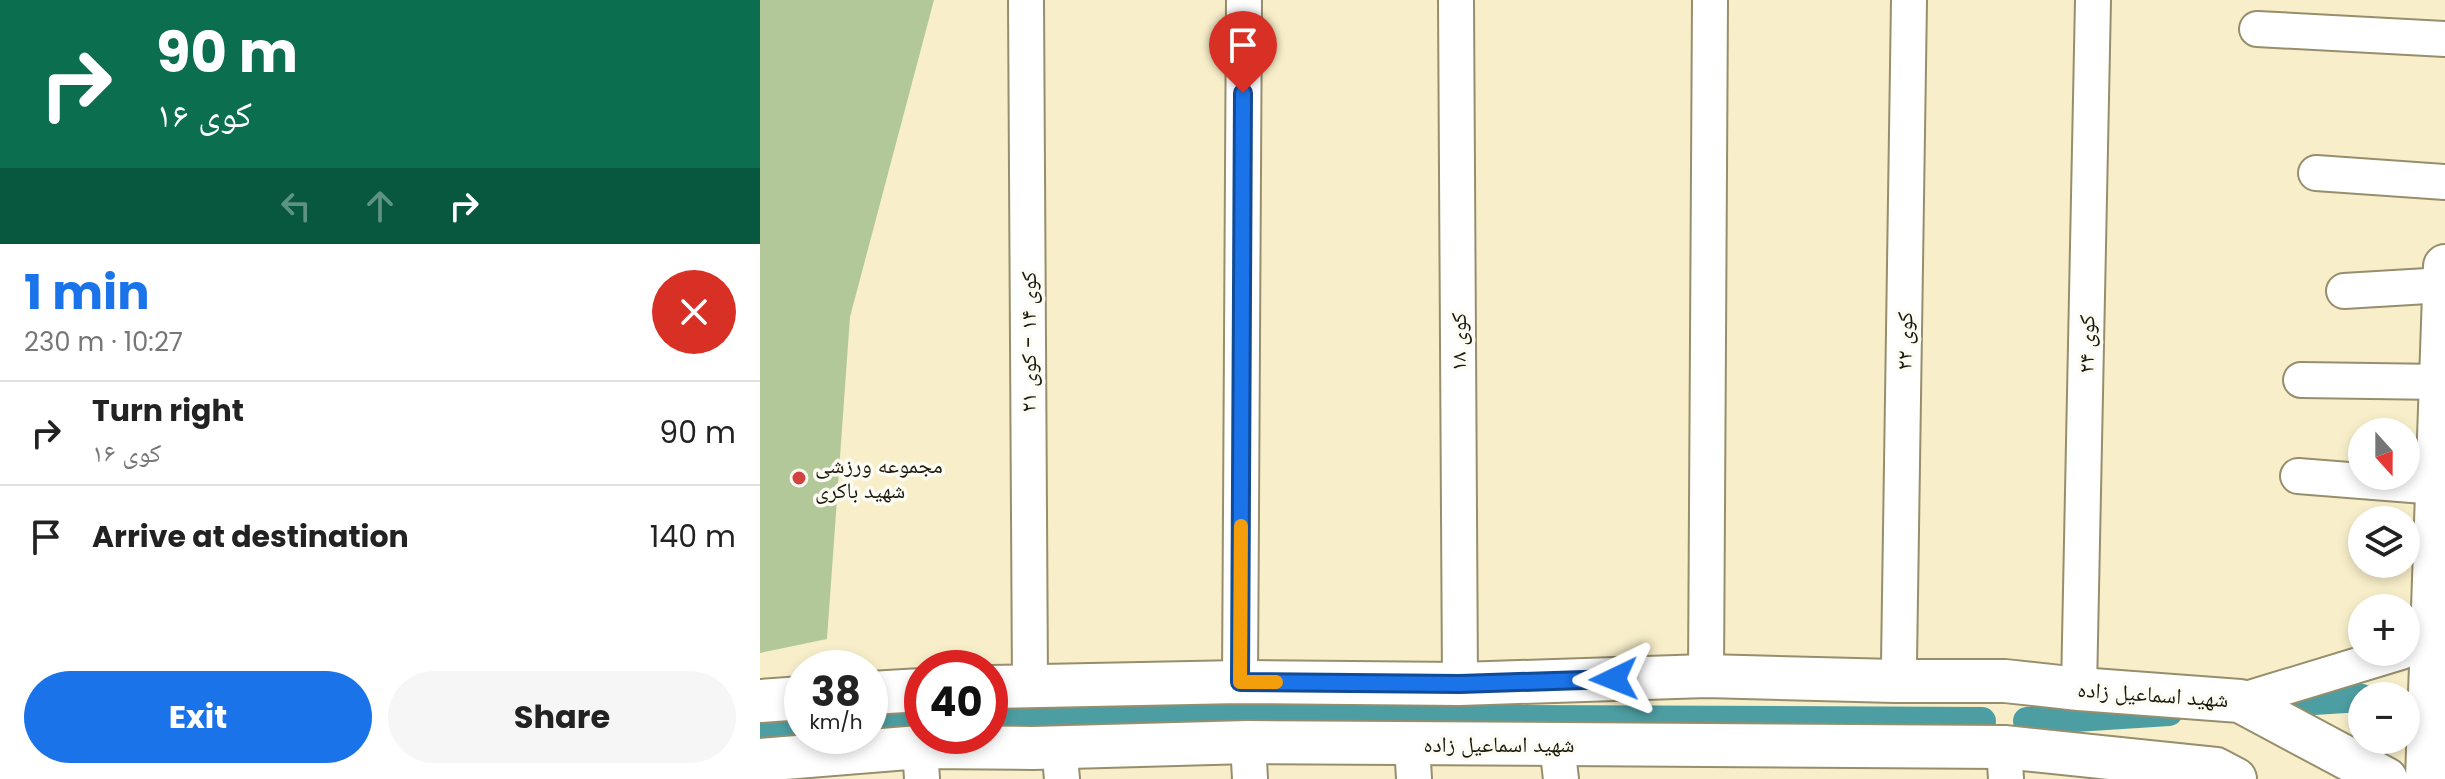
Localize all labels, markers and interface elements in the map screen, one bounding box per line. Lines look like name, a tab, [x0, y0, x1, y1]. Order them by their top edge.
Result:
pin	[1209, 11, 1277, 93]
text: 90 m	[156, 13, 298, 92]
icon: arrive	[1221, 23, 1265, 67]
icon: right	[24, 32, 128, 136]
text: کوی ۱۶	[156, 89, 252, 140]
icon: left	[274, 184, 318, 228]
icon: ahead	[358, 184, 402, 228]
icon: right	[442, 184, 486, 228]
text: 1 min	[24, 259, 150, 326]
button: close	[652, 270, 736, 354]
street label: کوی ۱۴ - کوی ۲۱	[1013, 271, 1044, 413]
street label: کوی ۲۲	[1888, 311, 1921, 371]
street label: کوی ۱۸	[1443, 313, 1474, 371]
street label: کوی ۲۴	[2070, 314, 2103, 374]
text: 230 m · 10:27	[24, 324, 183, 360]
text: Turn right	[92, 389, 244, 432]
icon: right	[24, 411, 68, 455]
text: 90 m	[659, 411, 736, 454]
north arrow	[2348, 418, 2420, 490]
map controls	[2348, 418, 2420, 754]
text: کوی ۱۶	[92, 435, 161, 471]
place label: مجموعه ورزشی شهید باکری	[815, 450, 943, 506]
marker: مجموعه ورزشی شهید باکری	[790, 469, 808, 487]
button: layers	[2348, 506, 2420, 578]
icon: arrive	[24, 515, 68, 559]
text: Arrive at destination	[92, 515, 409, 558]
text: 140 m	[650, 515, 736, 558]
button: +	[2348, 594, 2420, 666]
position arrow	[1572, 637, 1656, 721]
speed limit sign: 40	[904, 650, 1008, 754]
text: 38	[811, 664, 861, 720]
button: Exit	[24, 671, 372, 763]
button: Share	[388, 671, 736, 763]
street label: شهید اسماعیل زاده	[2076, 674, 2229, 715]
button: −	[2348, 682, 2420, 754]
text: km/h	[809, 708, 863, 736]
street label: شهید اسماعیل زاده	[1423, 729, 1575, 760]

